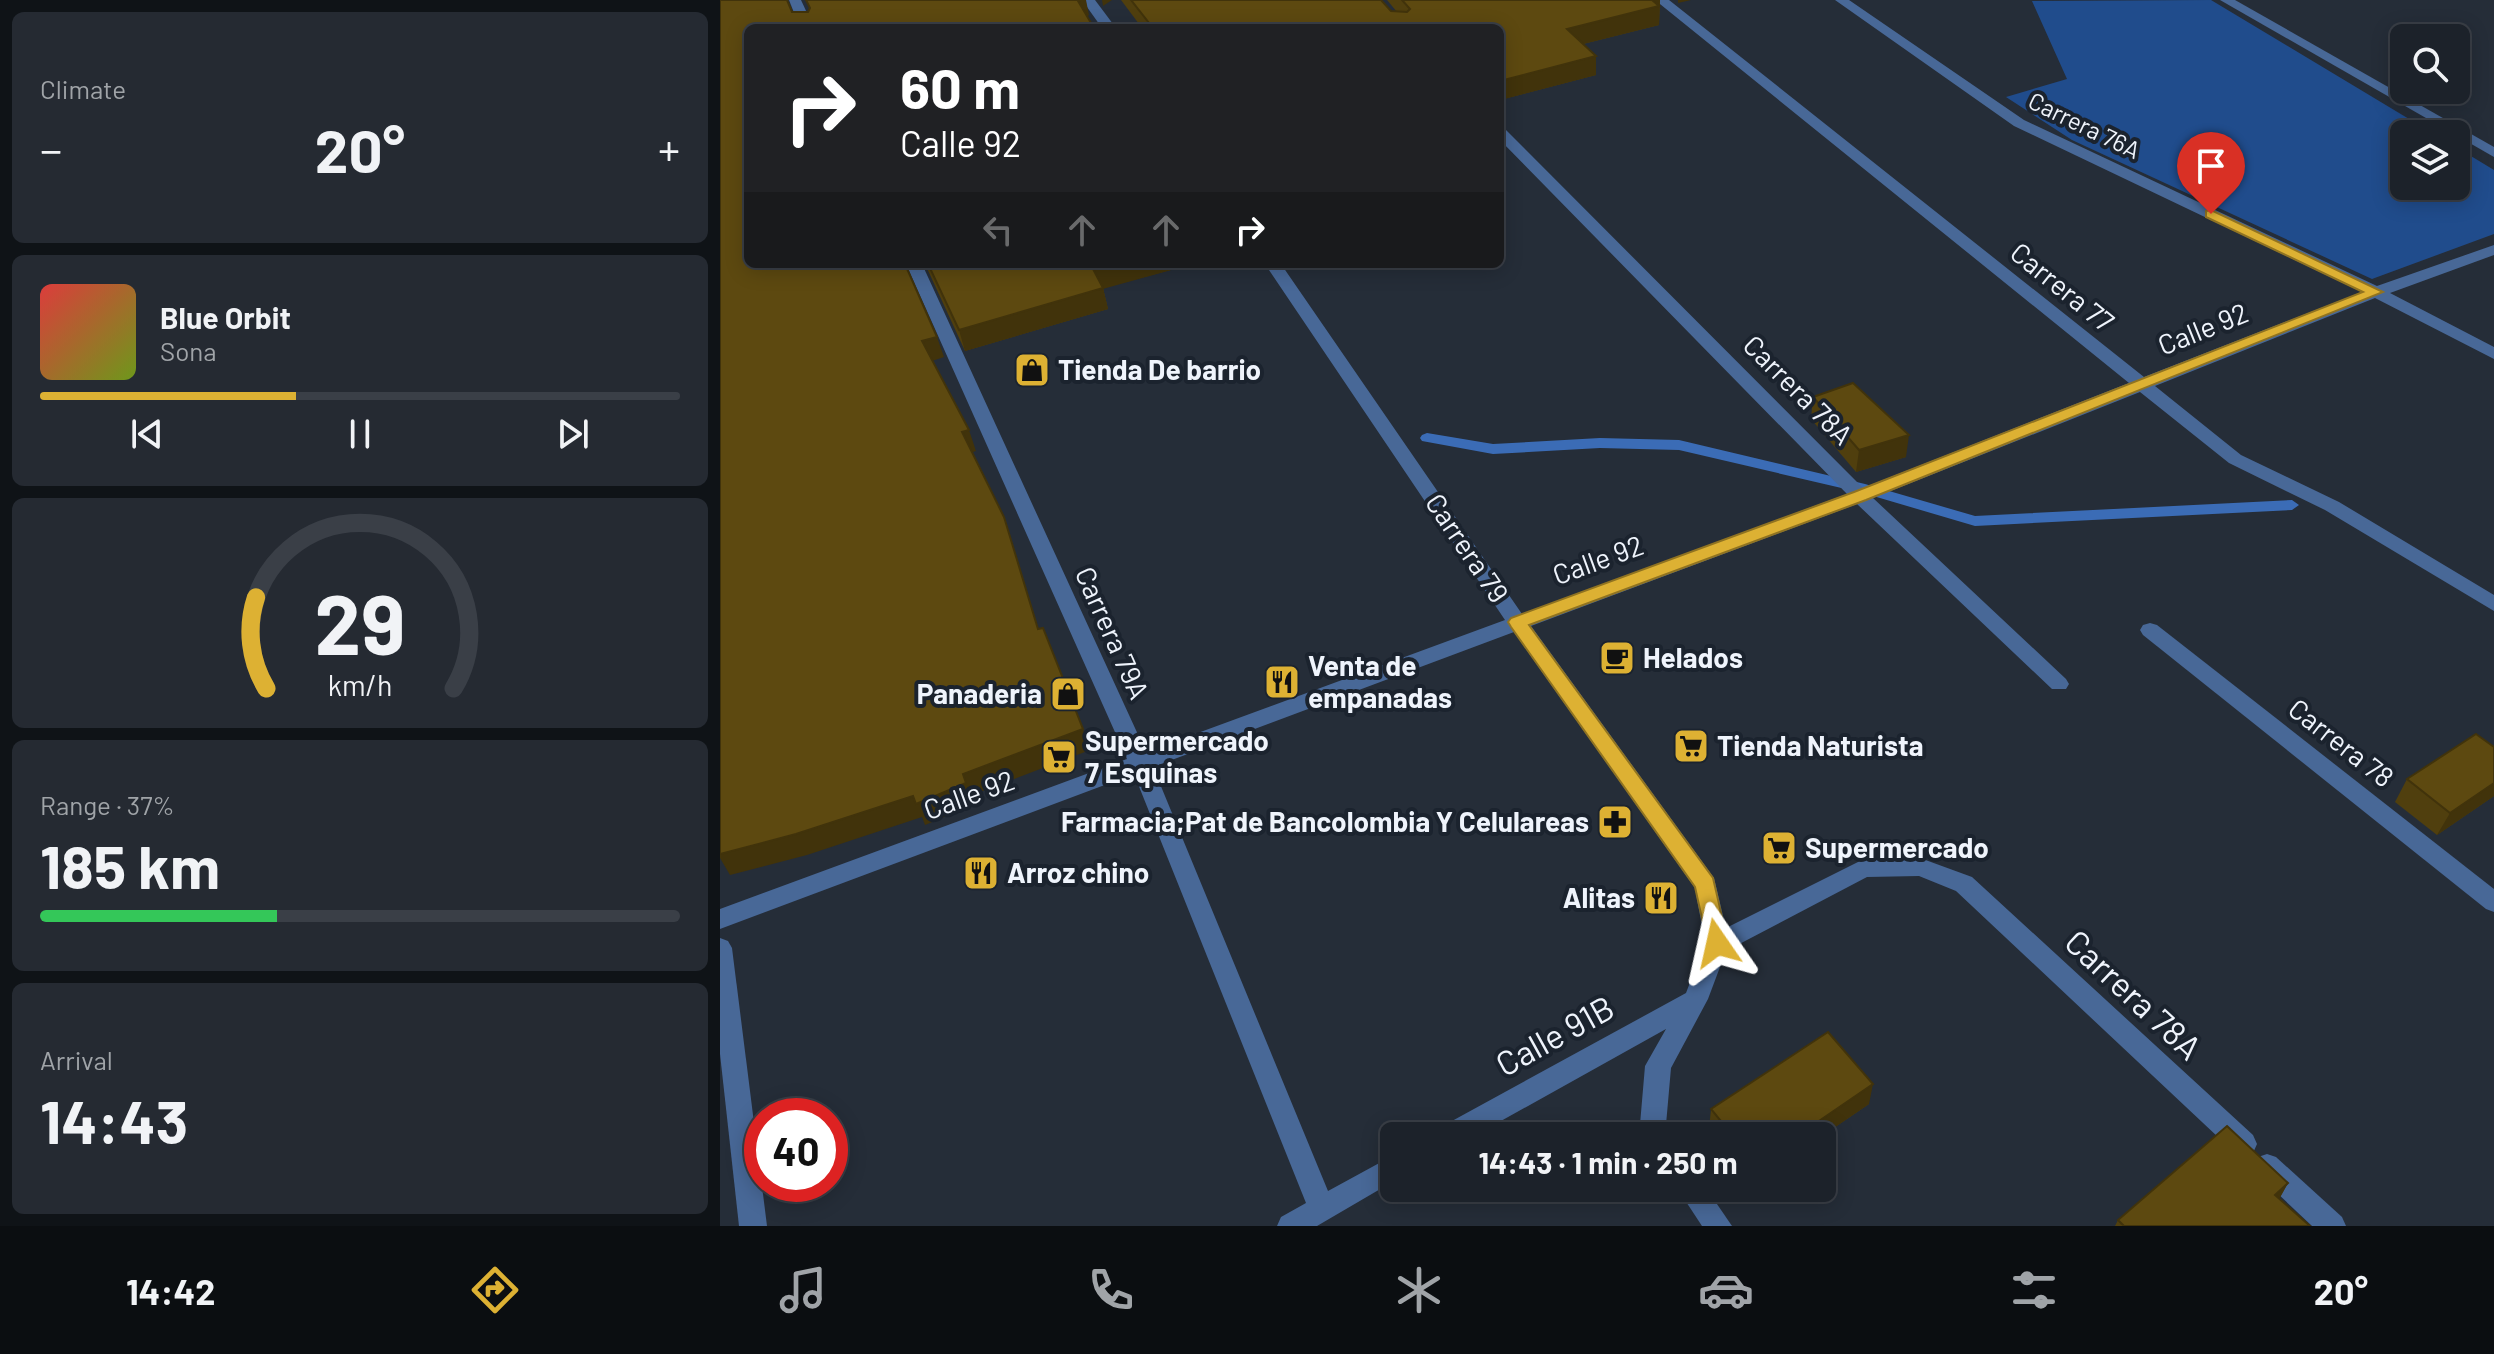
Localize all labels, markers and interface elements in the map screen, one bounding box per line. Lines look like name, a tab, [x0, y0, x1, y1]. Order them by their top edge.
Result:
map controls	[2390, 24, 2470, 200]
button: search	[2390, 24, 2470, 104]
text: 60 m	[900, 53, 1020, 120]
icon: right	[768, 56, 872, 160]
text: Climate	[40, 73, 126, 104]
street label: Carrera 76A	[2024, 85, 2145, 164]
text: 20°	[315, 113, 405, 185]
button: layers	[2390, 120, 2470, 200]
text: Calle 92	[900, 121, 1021, 164]
text: −	[40, 122, 62, 175]
text: +	[658, 122, 680, 175]
pin	[2177, 132, 2245, 214]
icon: arrive	[2189, 144, 2233, 188]
icon: left	[976, 208, 1020, 252]
icon: ahead	[1060, 208, 1104, 252]
icon: ahead	[1144, 208, 1188, 252]
icon: right	[1228, 208, 1272, 252]
street label: Carrera 77	[2004, 234, 2121, 338]
street label: Calle 92	[2153, 295, 2253, 361]
text: Blue Orbit	[160, 299, 291, 335]
street label: Carrera 78A	[1737, 327, 1861, 451]
text: Sona	[160, 335, 217, 366]
shop icon: Tienda De barrio	[1013, 351, 1051, 389]
place label: Tienda De barrio	[1058, 352, 1261, 386]
icon: previous	[125, 412, 169, 456]
icon: pause	[338, 412, 382, 456]
icon: next	[551, 412, 595, 456]
street label: Carrera 79	[1419, 486, 1517, 608]
street label: Calle 92	[1548, 527, 1648, 591]
street label: Carrera 79A	[1069, 561, 1157, 704]
text: 29	[315, 572, 405, 672]
cafe icon: Helados	[1598, 639, 1636, 677]
place label: Helados	[1643, 640, 1743, 674]
place label: Venta de empanadas	[1308, 648, 1452, 714]
restaurant icon: Venta de empanadas	[1263, 663, 1301, 701]
text: km/h	[328, 667, 392, 702]
shop icon: Panaderia	[1049, 675, 1087, 713]
place label: Panaderia	[917, 676, 1042, 710]
street label: Carrera 78	[2282, 691, 2401, 794]
place label: Supermercado 7 Esquinas	[1085, 723, 1269, 789]
supermarket icon: Tienda Naturista	[1672, 727, 1710, 765]
place label: Tienda Naturista	[1717, 728, 1923, 762]
supermarket icon: Supermercado 7 Esquinas	[1040, 738, 1078, 776]
street label: Calle 92	[919, 762, 1019, 826]
text: Range · 37%	[40, 789, 175, 820]
pharmacy icon: Farmacia;Pat de Bancolombia Y Celulareas	[1596, 803, 1634, 841]
place label: Farmacia;Pat de Bancolombia Y Celulareas	[1061, 804, 1589, 838]
text: 185 km	[40, 829, 220, 901]
supermarket icon: Supermercado	[1760, 829, 1798, 867]
place label: Supermercado	[1805, 830, 1989, 864]
restaurant icon: Arroz chino	[962, 854, 1000, 892]
place label: Arroz chino	[1007, 855, 1149, 889]
restaurant icon: Alitas	[1642, 879, 1680, 917]
place label: Alitas	[1563, 880, 1635, 914]
position arrow	[1675, 901, 1759, 985]
street label: Carrera 78A	[2057, 920, 2211, 1067]
street label: Calle 91B	[1488, 986, 1620, 1084]
text: Arrival	[40, 1044, 113, 1075]
text: 14:43	[40, 1084, 188, 1156]
speed limit sign: 40	[744, 1098, 848, 1202]
text: 14:43 · 1 min · 250 m	[1479, 1144, 1738, 1180]
icon: directions	[467, 1262, 523, 1318]
icon: music	[775, 1262, 831, 1318]
icon: phone	[1083, 1262, 1139, 1318]
icon: climate	[1391, 1262, 1447, 1318]
icon: car	[1698, 1262, 1754, 1318]
icon: filters	[2006, 1262, 2062, 1318]
text: 14:42	[126, 1269, 215, 1312]
text: 20°	[2314, 1269, 2368, 1312]

